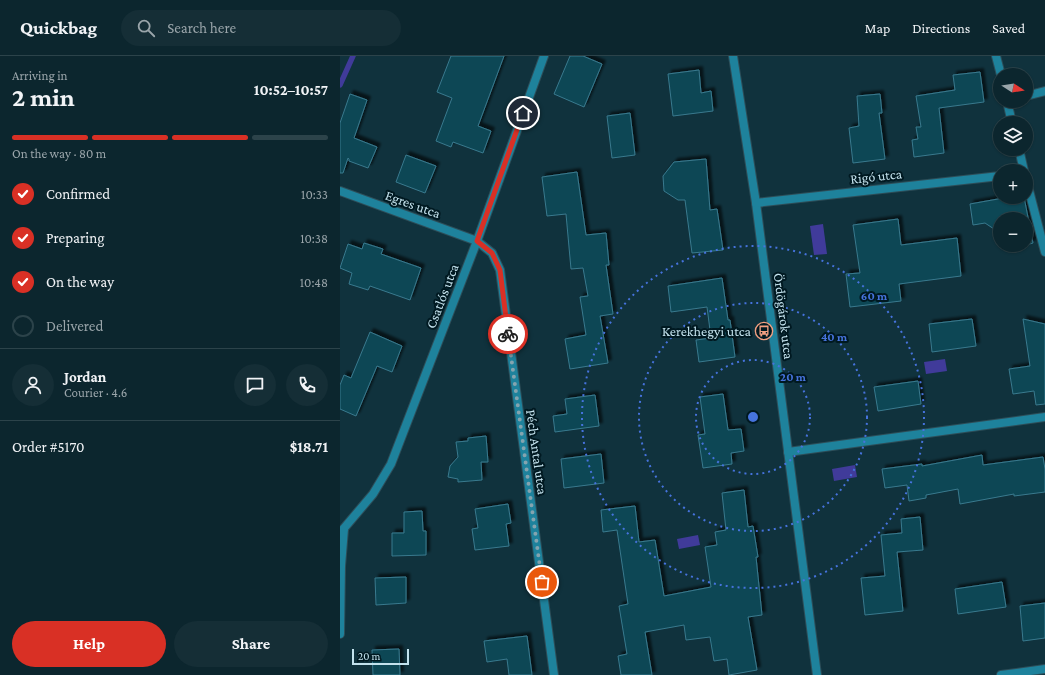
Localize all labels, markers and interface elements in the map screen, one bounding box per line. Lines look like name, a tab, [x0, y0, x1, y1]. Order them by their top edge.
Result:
search box	[121, 10, 401, 46]
text: Quickbag	[20, 17, 97, 38]
icon: search	[135, 17, 157, 39]
text: Search here	[167, 20, 236, 36]
text: Map	[865, 20, 890, 36]
text: Directions	[912, 20, 970, 36]
text: Saved	[992, 20, 1025, 36]
text: Arriving in	[12, 68, 68, 83]
north arrow	[993, 68, 1033, 108]
map controls	[993, 68, 1033, 252]
text: 10:52–10:57	[254, 82, 328, 98]
text: 2 min	[12, 83, 75, 112]
pin	[506, 96, 540, 130]
icon: home	[512, 102, 534, 124]
button: layers	[993, 116, 1033, 156]
text: On the way · 80 m	[12, 146, 106, 161]
button: +	[993, 164, 1033, 204]
street label: Rigó utca	[849, 165, 903, 187]
icon: check	[12, 183, 34, 205]
text: Confirmed	[46, 186, 110, 202]
text: 10:33	[301, 187, 328, 202]
street label: Egres utca	[383, 187, 443, 222]
button: −	[993, 212, 1033, 252]
icon: check	[12, 227, 34, 249]
text: Preparing	[46, 230, 105, 246]
text: 10:38	[300, 231, 328, 246]
street label: Csatlós utca	[422, 261, 462, 331]
icon: check	[12, 271, 34, 293]
street label: Ördögárok utca	[771, 272, 797, 361]
text: On the way	[46, 274, 114, 290]
text: 10:48	[300, 275, 328, 290]
text: 60 m	[861, 289, 888, 303]
courier	[488, 314, 528, 354]
text: Delivered	[46, 318, 103, 334]
bus stop icon: Kerekhegyi utca	[754, 321, 774, 341]
icon: bike	[497, 323, 519, 345]
place label: Kerekhegyi utca	[662, 323, 752, 339]
text: 40 m	[821, 330, 848, 344]
button: person	[12, 364, 54, 406]
button: chat	[234, 364, 276, 406]
button: phone	[286, 364, 328, 406]
text: Jordan	[64, 369, 106, 385]
text: 20 m	[780, 370, 807, 384]
text: Courier · 4.6	[64, 385, 127, 400]
street label: Péch Antal utca	[523, 408, 551, 496]
centre of rings	[746, 410, 760, 424]
text: Order #5170	[12, 439, 85, 455]
text: $18.71	[290, 439, 328, 455]
pin	[525, 565, 559, 599]
icon: bag	[531, 571, 553, 593]
button: Help	[12, 621, 166, 667]
button: Share	[174, 621, 328, 667]
scale bar	[352, 647, 409, 666]
text: 20 m	[358, 650, 380, 662]

